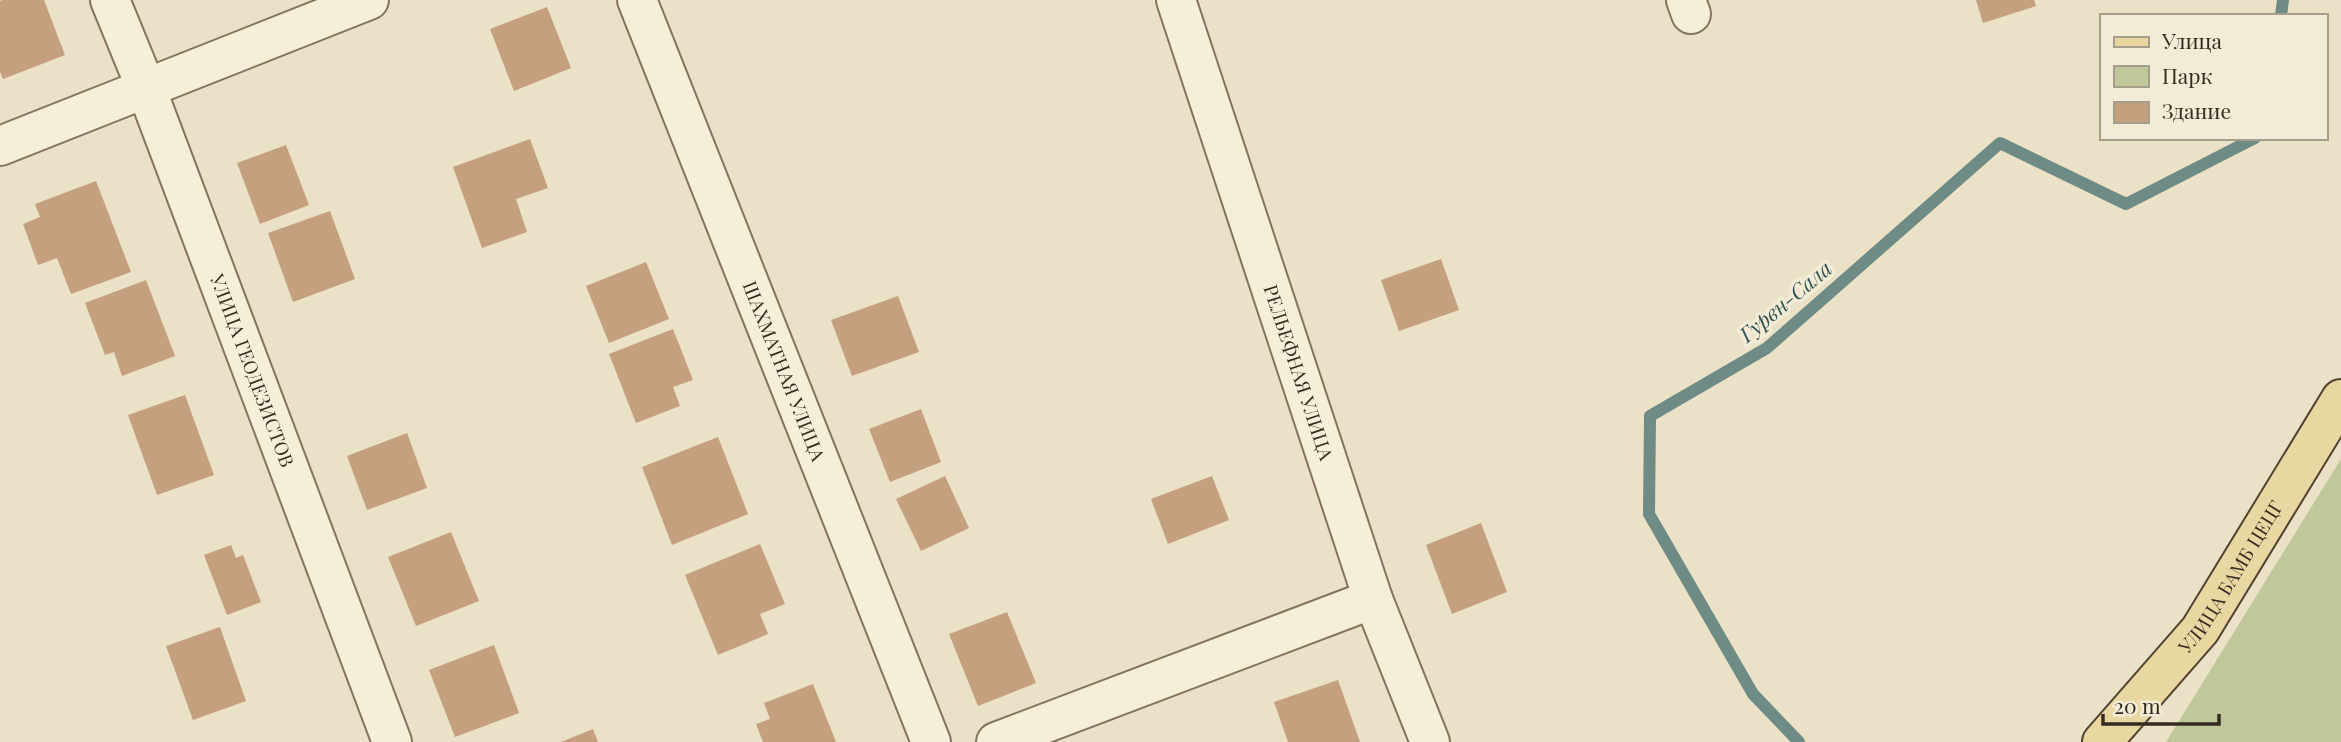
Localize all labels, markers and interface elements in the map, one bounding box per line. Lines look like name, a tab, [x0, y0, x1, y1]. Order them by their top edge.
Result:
legend	[2100, 14, 2327, 140]
text: Улица	[2161, 26, 2223, 54]
text: Парк	[2162, 61, 2212, 89]
text: Здание	[2162, 96, 2231, 124]
water label: Гурвн-Сала	[1732, 254, 1837, 348]
street label: УЛИЦА ГЕОДЕЗИСТОВ	[205, 269, 301, 470]
street label: ШАХМАТНАЯ УЛИЦА	[738, 277, 833, 465]
street label: РЕЛЬЕФНАЯ УЛИЦА	[1258, 281, 1341, 464]
street label: УЛИЦА БАМБ ЦЕЦГ	[2171, 495, 2288, 659]
scale bar	[2103, 682, 2218, 726]
text: 20 m	[2114, 691, 2161, 719]

